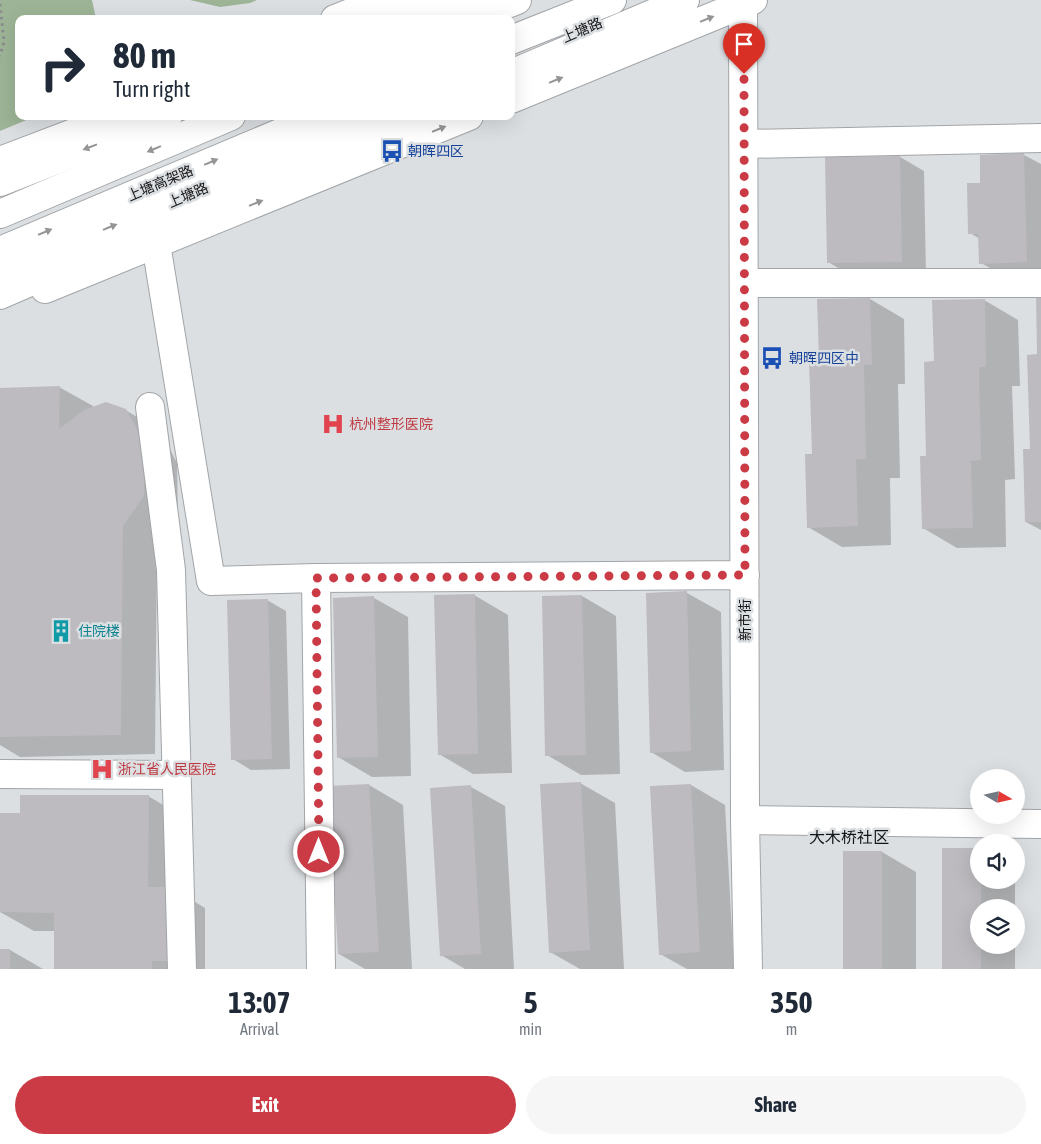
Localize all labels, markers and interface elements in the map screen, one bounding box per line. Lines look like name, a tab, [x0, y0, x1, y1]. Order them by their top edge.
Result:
street label: 上塘路	[560, 14, 604, 46]
one-way arrow	[700, 14, 714, 22]
pin	[723, 23, 765, 74]
icon: arrive	[730, 30, 758, 58]
icon: right	[30, 35, 95, 100]
text: 80 m	[113, 35, 176, 75]
text: Turn right	[113, 76, 190, 102]
one-way arrow	[549, 76, 563, 84]
one-way arrow	[431, 124, 446, 132]
bus stop icon: 朝晖四区	[379, 138, 405, 164]
place label: 朝晖四区	[408, 143, 464, 159]
one-way arrow	[82, 144, 97, 151]
one-way arrow	[147, 145, 161, 153]
one-way arrow	[204, 158, 219, 166]
street label: 上塘高架路	[125, 162, 195, 204]
street label: 上塘路	[166, 179, 210, 211]
one-way arrow	[249, 199, 263, 207]
one-way arrow	[103, 222, 117, 230]
one-way arrow	[38, 227, 52, 235]
bus stop icon: 朝晖四区中	[759, 345, 785, 371]
place label: 朝晖四区中	[789, 350, 859, 366]
hospital icon: 杭州整形医院	[320, 411, 346, 437]
place label: 杭州整形医院	[349, 416, 433, 432]
street label: 新市街	[737, 599, 753, 641]
building icon: 住院楼	[48, 618, 74, 644]
place label: 住院楼	[78, 623, 120, 639]
hospital icon: 浙江省人民医院	[89, 756, 115, 782]
place label: 浙江省人民医院	[118, 761, 216, 777]
north arrow	[970, 769, 1025, 824]
map controls	[970, 769, 1025, 954]
position arrow	[292, 825, 344, 877]
district label: 大木桥社区	[809, 828, 889, 846]
button: sound	[970, 834, 1025, 889]
button: layers	[970, 899, 1025, 954]
text: 13:07	[228, 985, 291, 1019]
text: 5	[523, 985, 538, 1019]
text: 350	[770, 985, 813, 1019]
text: Arrival	[240, 1020, 279, 1038]
text: min	[519, 1020, 542, 1038]
text: m	[786, 1020, 797, 1038]
button: Exit	[15, 1076, 516, 1134]
button: Share	[526, 1076, 1026, 1134]

